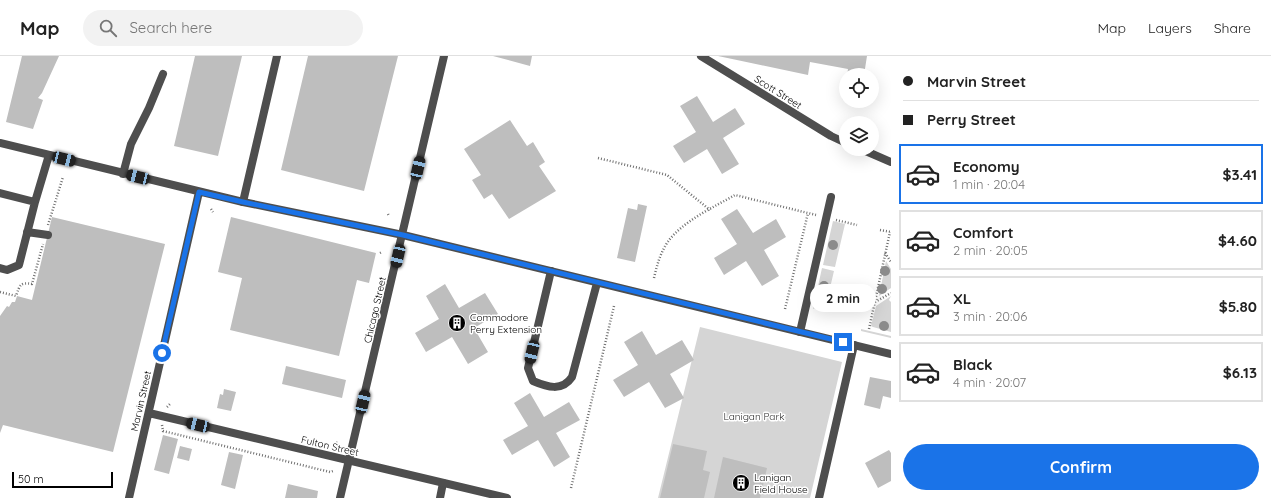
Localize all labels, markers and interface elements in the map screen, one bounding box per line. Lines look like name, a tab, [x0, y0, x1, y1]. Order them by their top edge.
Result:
search box	[83, 10, 363, 46]
text: Map	[20, 16, 59, 40]
icon: search	[97, 17, 119, 39]
text: Search here	[129, 18, 212, 37]
text: Map	[1097, 19, 1126, 37]
text: Layers	[1148, 19, 1192, 37]
text: Share	[1214, 19, 1251, 37]
map controls	[839, 68, 879, 156]
button: locate	[839, 68, 879, 108]
street label: Scott Street	[752, 72, 805, 112]
text: Marvin Street	[927, 72, 1026, 91]
text: Perry Street	[927, 110, 1016, 129]
button: layers	[839, 116, 879, 156]
car	[51, 150, 77, 168]
car	[409, 155, 427, 181]
icon: car	[905, 156, 941, 192]
text: Economy	[953, 157, 1020, 176]
text: $3.41	[1222, 165, 1257, 184]
car	[125, 168, 151, 186]
text: 1 min · 20:04	[953, 176, 1025, 192]
icon: car	[905, 222, 941, 258]
text: Comfort	[953, 223, 1014, 242]
text: $4.60	[1218, 231, 1257, 250]
text: 2 min · 20:05	[953, 242, 1028, 258]
car	[389, 243, 407, 269]
street label: Chicago Street	[361, 275, 389, 344]
callout: 2 min	[810, 284, 876, 312]
icon: car	[905, 288, 941, 324]
text: XL	[953, 289, 971, 308]
text: 2 min	[826, 290, 860, 306]
text: $5.80	[1219, 297, 1257, 316]
text: 3 min · 20:06	[953, 308, 1027, 324]
place label: Commodore Perry Extension	[470, 311, 542, 336]
building icon: Commodore Perry Extension	[447, 313, 467, 333]
route end	[834, 333, 852, 351]
car	[523, 339, 541, 365]
route start	[153, 344, 171, 362]
icon: car	[905, 354, 941, 390]
text: Black	[953, 355, 993, 374]
text: $6.13	[1223, 363, 1257, 382]
street label: Marvin Street	[128, 369, 154, 433]
text: 4 min · 20:07	[953, 374, 1026, 390]
car	[354, 389, 372, 415]
park label: Lanigan Park	[723, 410, 785, 423]
car	[185, 416, 211, 434]
street label: Fulton Street	[300, 433, 361, 459]
button: Confirm	[903, 444, 1259, 490]
scale bar	[12, 470, 113, 489]
place label: Lanigan Field House	[754, 471, 808, 496]
text: 50 m	[18, 472, 44, 486]
building icon: Lanigan Field House	[731, 473, 751, 493]

